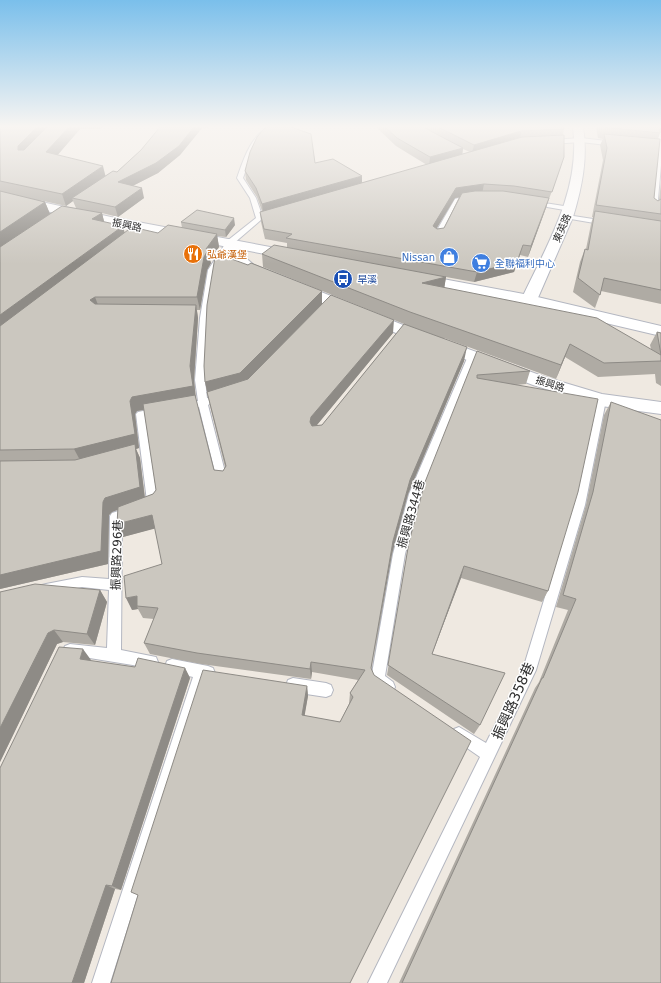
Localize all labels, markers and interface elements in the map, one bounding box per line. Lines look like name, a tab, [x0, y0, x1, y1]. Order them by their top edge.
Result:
street label: 東英路	[551, 212, 573, 244]
street label: 振興路	[111, 217, 143, 233]
restaurant icon: 弘爺漢堡	[182, 243, 204, 265]
shop icon: Nissan	[438, 246, 460, 268]
place label: 弘爺漢堡	[207, 249, 247, 260]
place label: Nissan	[402, 252, 435, 263]
supermarket icon: 全聯福利中心	[470, 252, 492, 274]
place label: 全聯福利中心	[495, 258, 555, 269]
bus stop icon: 旱溪	[332, 268, 354, 290]
place label: 旱溪	[357, 274, 377, 285]
street label: 振興路	[534, 374, 566, 394]
street label: 振興路344巷	[394, 478, 428, 550]
street label: 振興路296巷	[109, 519, 125, 591]
street label: 振興路358巷	[489, 660, 537, 742]

